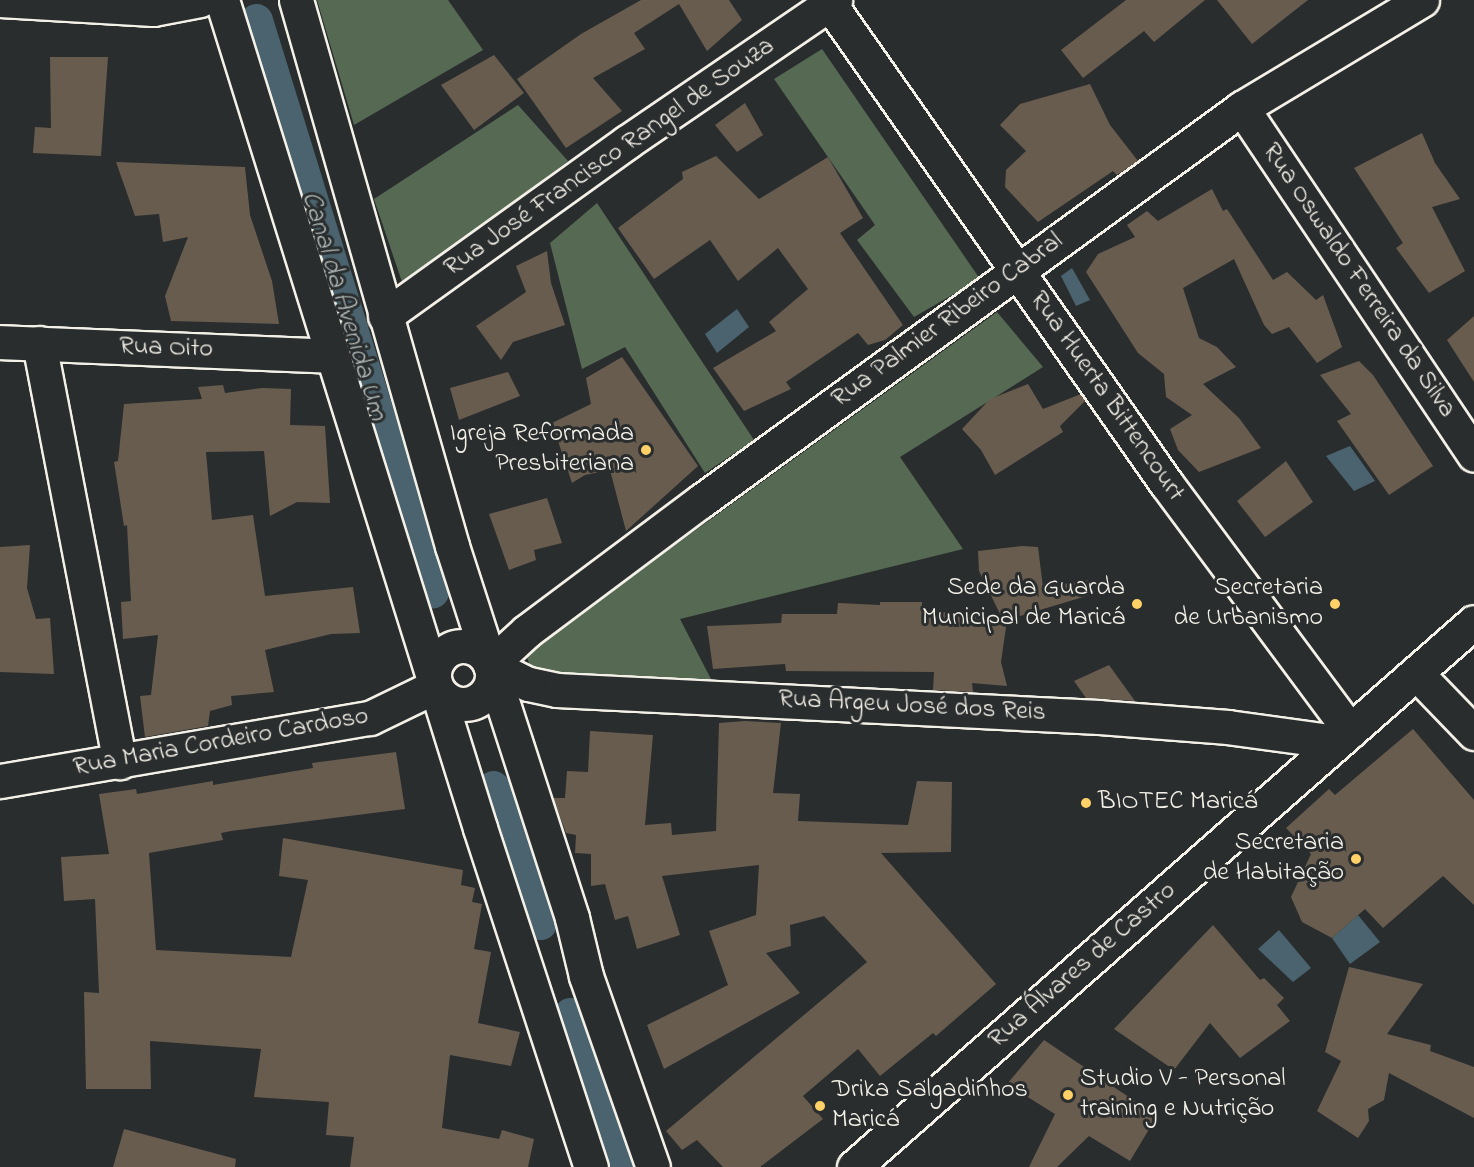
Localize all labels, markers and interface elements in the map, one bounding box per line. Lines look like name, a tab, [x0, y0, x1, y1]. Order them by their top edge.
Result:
street label: Rua José Francisco Rangel de Souza	[439, 32, 781, 284]
street label: Rua Oswaldo Ferreira da Silva	[1254, 138, 1462, 424]
water label: Canal da Avenida Um	[294, 188, 394, 424]
street label: Rua Palmier Ribeiro Cabral	[826, 227, 1070, 415]
street label: Rua Huerta Bittencourt	[1022, 286, 1190, 508]
street label: Rua Oito	[119, 332, 213, 366]
place label: Igreja Reformada Presbiteriana	[450, 419, 634, 480]
marker: Igreja Reformada Presbiteriana	[639, 443, 653, 457]
place label: Sede da Guarda Municipal de Maricá	[922, 573, 1125, 634]
place label: Secretaria de Urbanismo	[1174, 573, 1323, 634]
marker: Sede da Guarda Municipal de Maricá	[1130, 597, 1144, 611]
marker: Secretaria de Urbanismo	[1328, 597, 1342, 611]
street label: Rua Argeu José dos Reis	[777, 684, 1047, 730]
street label: Rua Maria Cordeiro Cardoso	[71, 702, 371, 784]
place label: BIOTEC Maricá	[1098, 787, 1257, 819]
marker: BIOTEC Maricá	[1079, 796, 1093, 810]
place label: Secretaria de Habitação	[1203, 828, 1344, 890]
marker: Secretaria de Habitação	[1349, 852, 1363, 866]
street label: Rua Álvares de Castro	[983, 876, 1183, 1056]
place label: Studio V - Personal training e Nutrição	[1080, 1064, 1286, 1126]
place label: Drika Salgadinhos Maricá	[832, 1075, 1028, 1136]
marker: Studio V - Personal training e Nutrição	[1061, 1088, 1075, 1102]
marker: Drika Salgadinhos Maricá	[813, 1099, 827, 1113]

